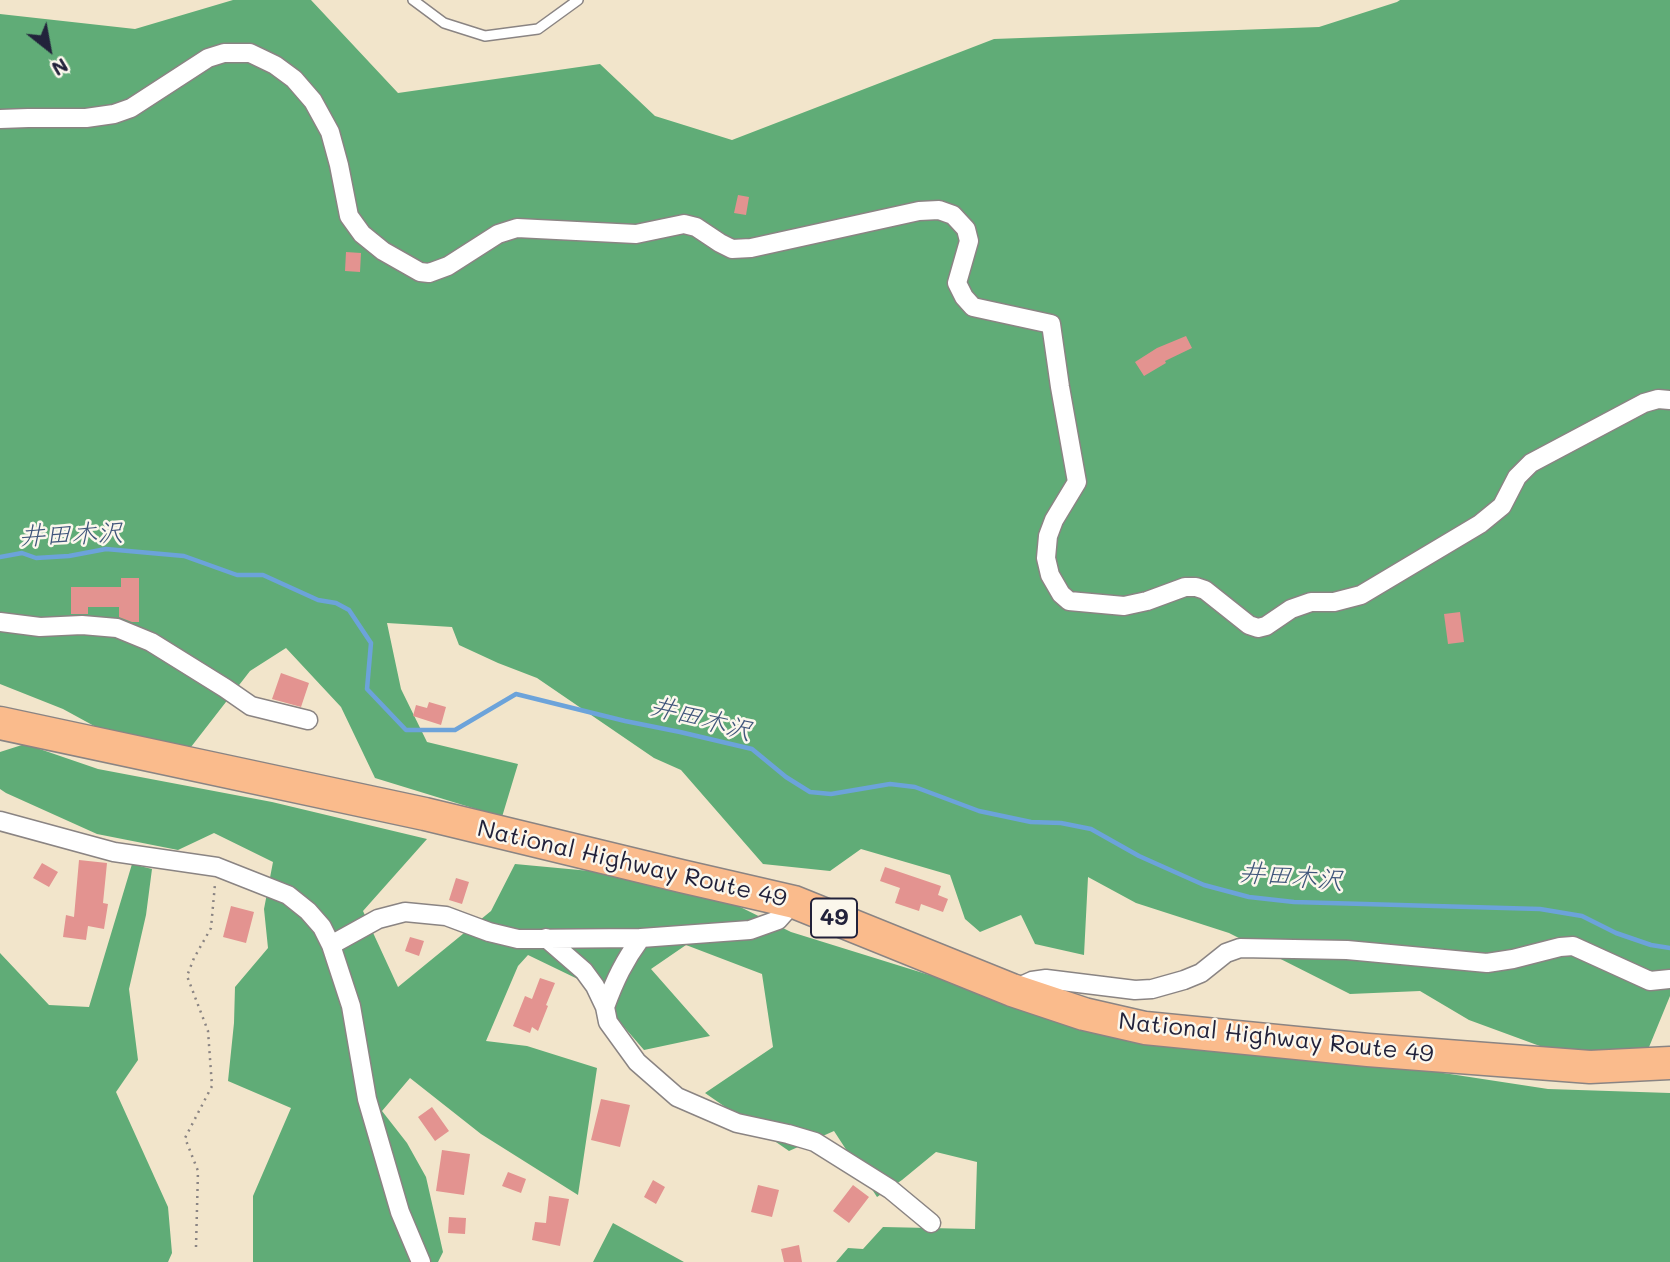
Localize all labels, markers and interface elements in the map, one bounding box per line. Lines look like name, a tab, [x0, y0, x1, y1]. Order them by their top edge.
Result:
north arrow	[14, 14, 84, 84]
text: N	[47, 53, 73, 82]
water label: 井田木沢	[18, 518, 124, 552]
water label: 井田木沢	[647, 690, 755, 748]
street label: National Highway Route 49	[475, 814, 789, 914]
water label: 井田木沢	[1238, 857, 1344, 897]
road number: 49	[811, 898, 857, 937]
street label: National Highway Route 49	[1117, 1007, 1435, 1069]

